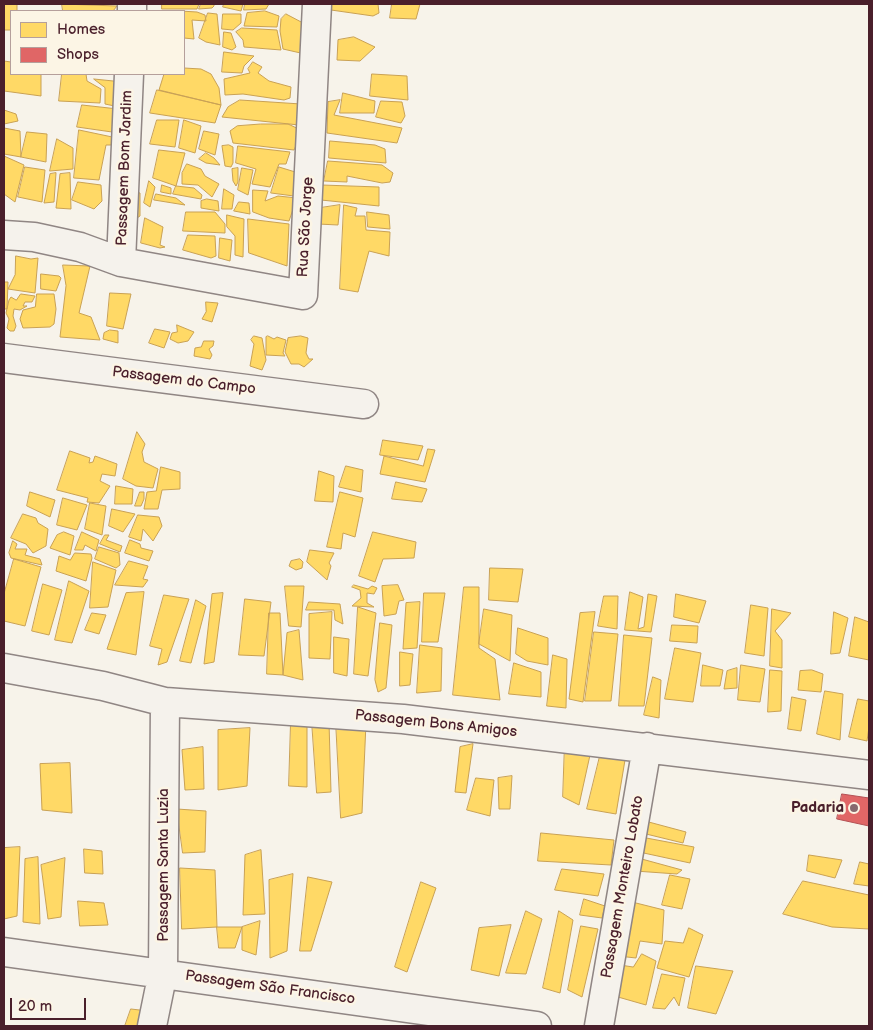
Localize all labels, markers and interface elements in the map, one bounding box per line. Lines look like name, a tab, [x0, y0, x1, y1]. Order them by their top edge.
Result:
legend	[10, 10, 185, 75]
text: Homes	[57, 20, 105, 39]
text: Shops	[57, 45, 99, 64]
street label: Passagem Bom Jardim	[113, 90, 137, 246]
street label: Rua São Jorge	[294, 176, 318, 278]
street label: Passagem do Campo	[111, 363, 257, 399]
street label: Passagem Bons Amigos	[354, 707, 518, 741]
street label: Passagem Santa Luzia	[155, 788, 173, 942]
street label: Passagem Monteiro Lobato	[598, 794, 648, 980]
place label: Padaria	[791, 799, 844, 817]
marker: Padaria	[848, 802, 860, 814]
street label: Passagem São Francisco	[184, 967, 356, 1009]
scale bar	[12, 988, 89, 1020]
text: 20 m	[18, 997, 52, 1016]

